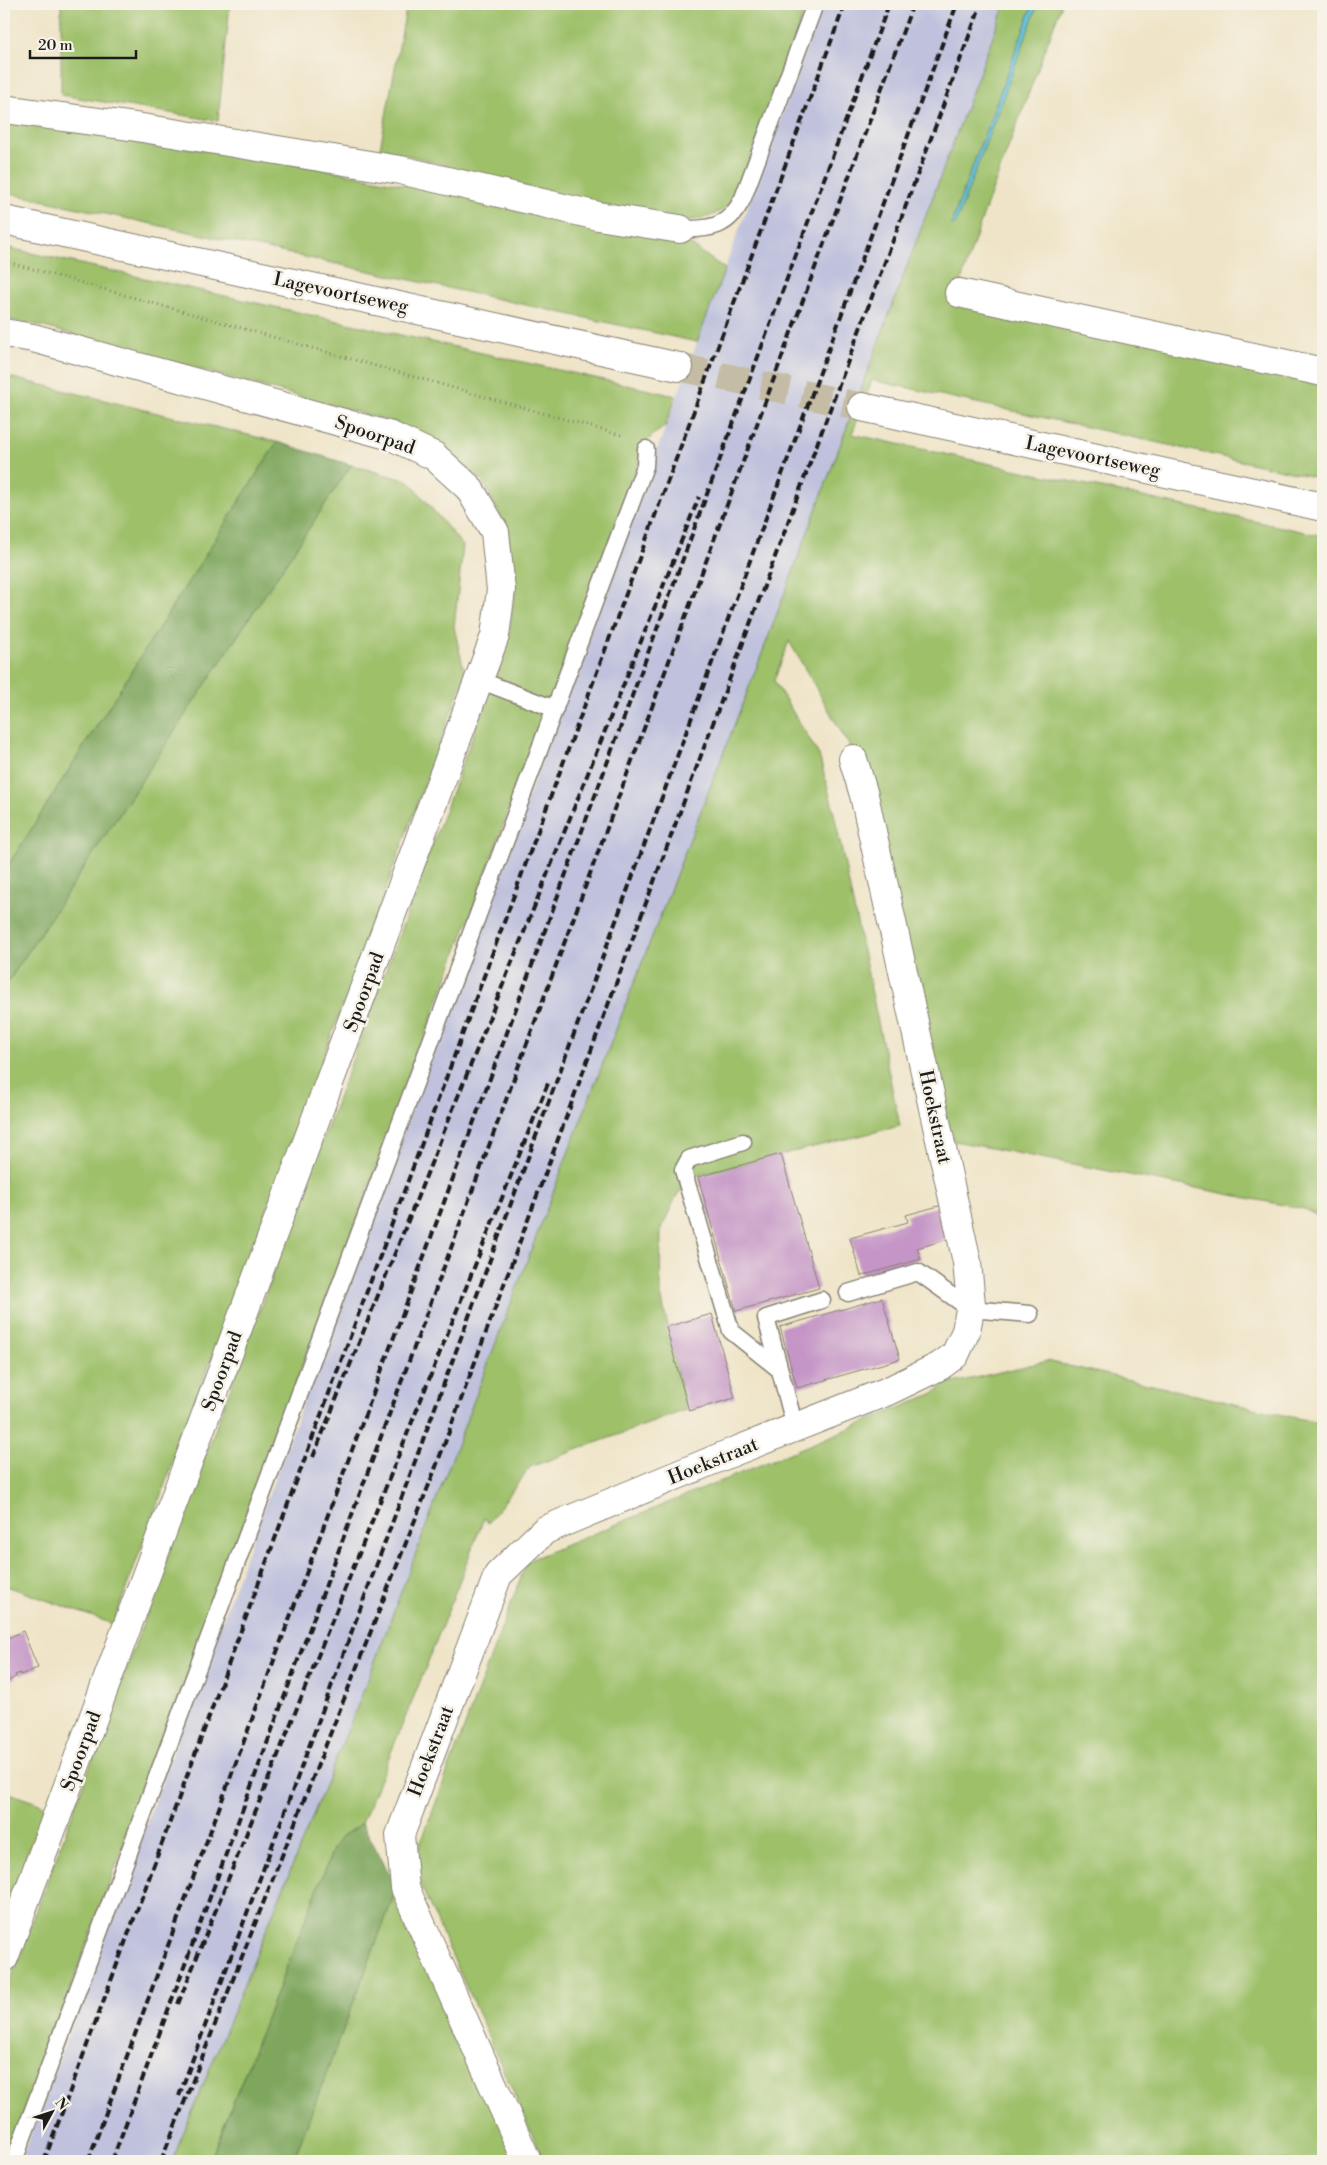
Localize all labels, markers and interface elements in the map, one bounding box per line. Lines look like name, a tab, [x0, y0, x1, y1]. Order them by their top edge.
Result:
scale bar	[30, 28, 136, 60]
text: 20 m	[38, 36, 73, 55]
street label: Lagevoortseweg	[271, 267, 411, 319]
street label: Spoorpad	[332, 410, 419, 460]
street label: Lagevoortseweg	[1023, 431, 1163, 483]
street label: Spoorpad	[338, 949, 390, 1035]
street label: Hoekstraat	[913, 1068, 957, 1166]
street label: Spoorpad	[196, 1328, 248, 1414]
street label: Hoekstraat	[664, 1432, 762, 1490]
street label: Hoekstraat	[403, 1702, 459, 1800]
street label: Spoorpad	[55, 1708, 107, 1794]
north arrow	[28, 2088, 78, 2138]
text: N	[51, 2094, 72, 2114]

